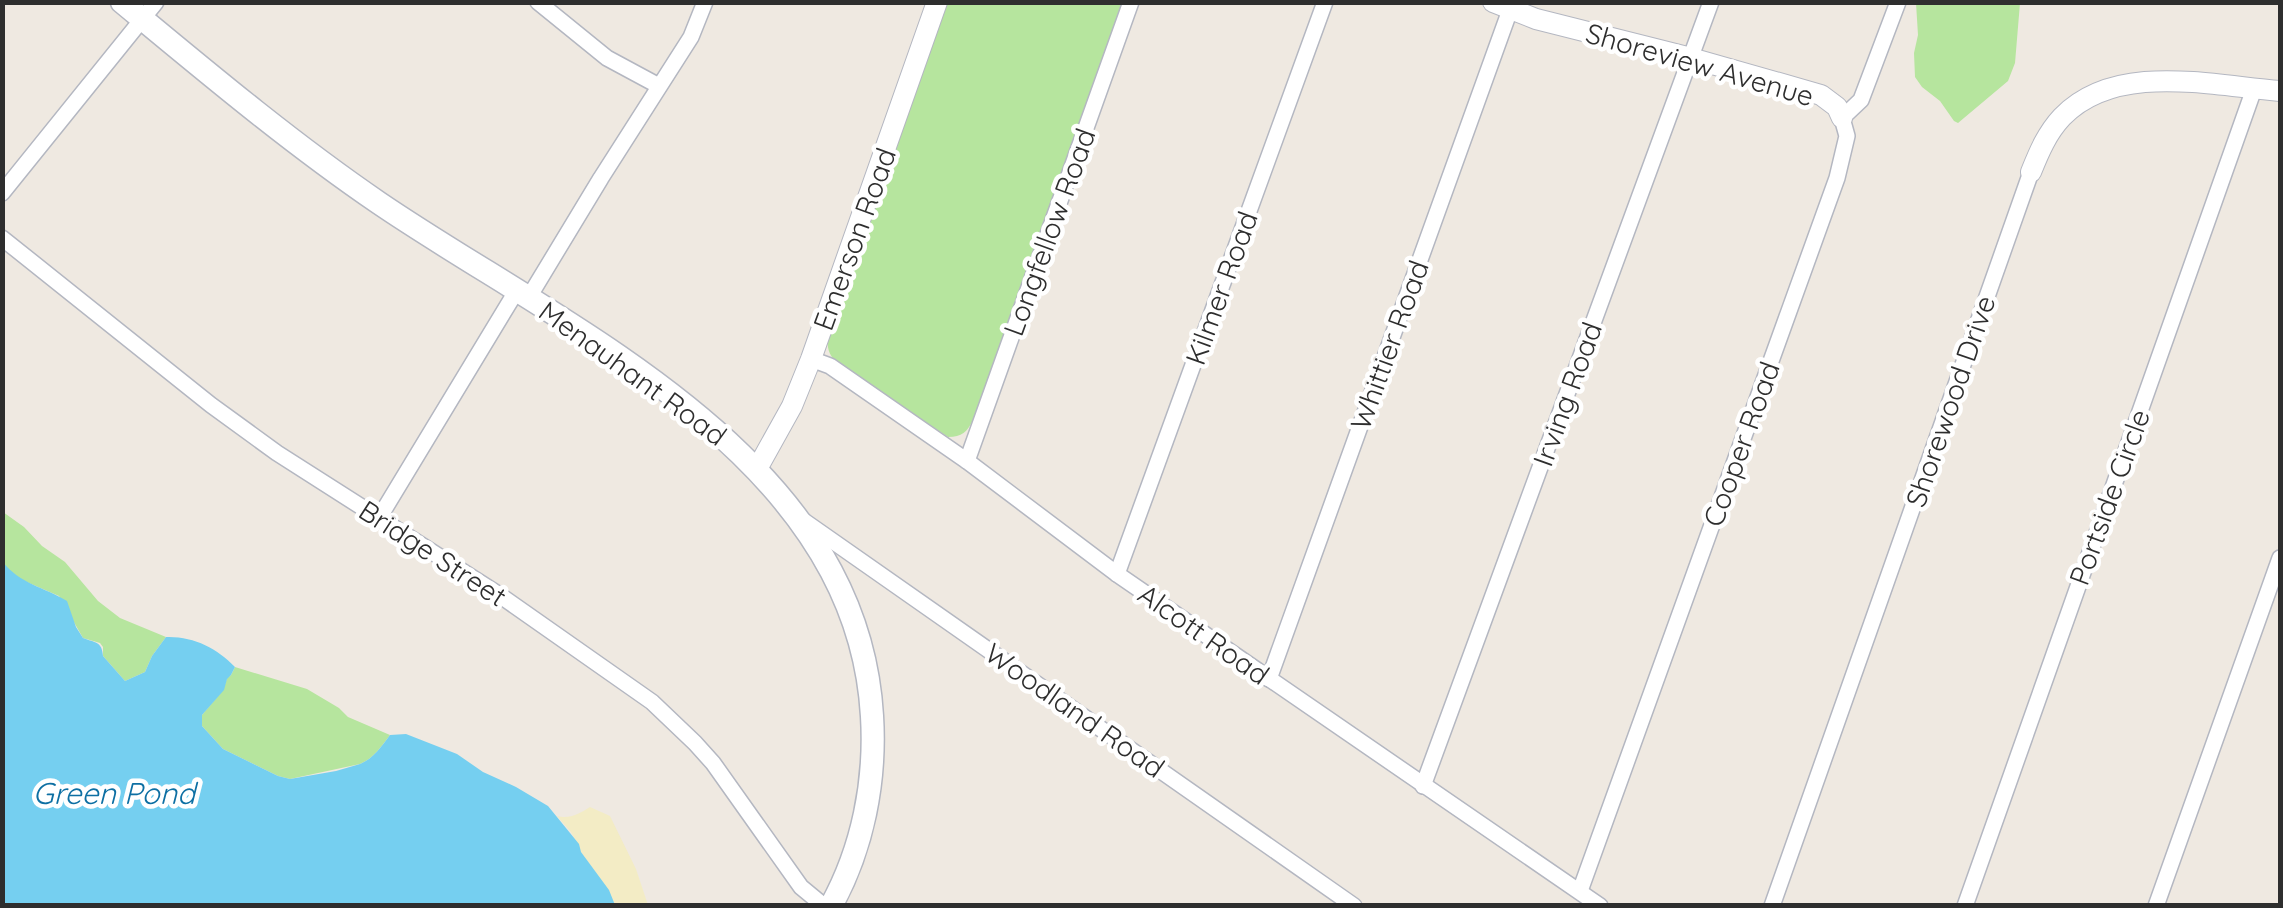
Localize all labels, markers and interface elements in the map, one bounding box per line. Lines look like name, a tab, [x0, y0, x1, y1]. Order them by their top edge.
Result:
street label: Shoreview Avenue	[1582, 15, 1818, 113]
street label: Longfellow Road	[995, 124, 1103, 340]
street label: Emerson Road	[805, 143, 903, 335]
street label: Kilmer Road	[1177, 207, 1265, 369]
street label: Whittier Road	[1342, 256, 1436, 434]
street label: Shorewood Drive	[1897, 291, 2003, 511]
street label: Menauhant Road	[532, 293, 734, 453]
street label: Irving Road	[1525, 317, 1609, 471]
street label: Cooper Road	[1695, 357, 1787, 531]
street label: Portside Circle	[2061, 404, 2157, 590]
street label: Bridge Street	[353, 492, 513, 614]
street label: Alcott Road	[1132, 576, 1276, 692]
street label: Woodland Road	[979, 635, 1171, 785]
water label: Green Pond	[33, 774, 199, 812]

